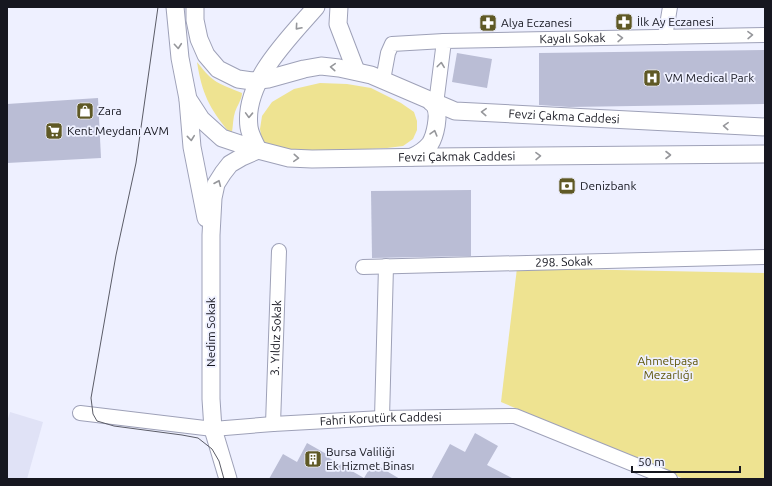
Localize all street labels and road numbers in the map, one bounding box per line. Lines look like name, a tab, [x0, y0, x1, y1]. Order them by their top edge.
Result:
street label: Kayalı Sokak	[539, 31, 606, 45]
street label: Fevzi Çakma Caddesi	[508, 107, 620, 125]
street label: Fevzi Çakmak Caddesi	[398, 149, 516, 164]
street label: 298. Sokak	[535, 254, 593, 269]
street label: Nedim Sokak	[204, 297, 217, 367]
street label: 3. Yıldız Sokak	[268, 300, 283, 376]
street label: Fahri Korutürk Caddesi	[319, 410, 442, 427]

